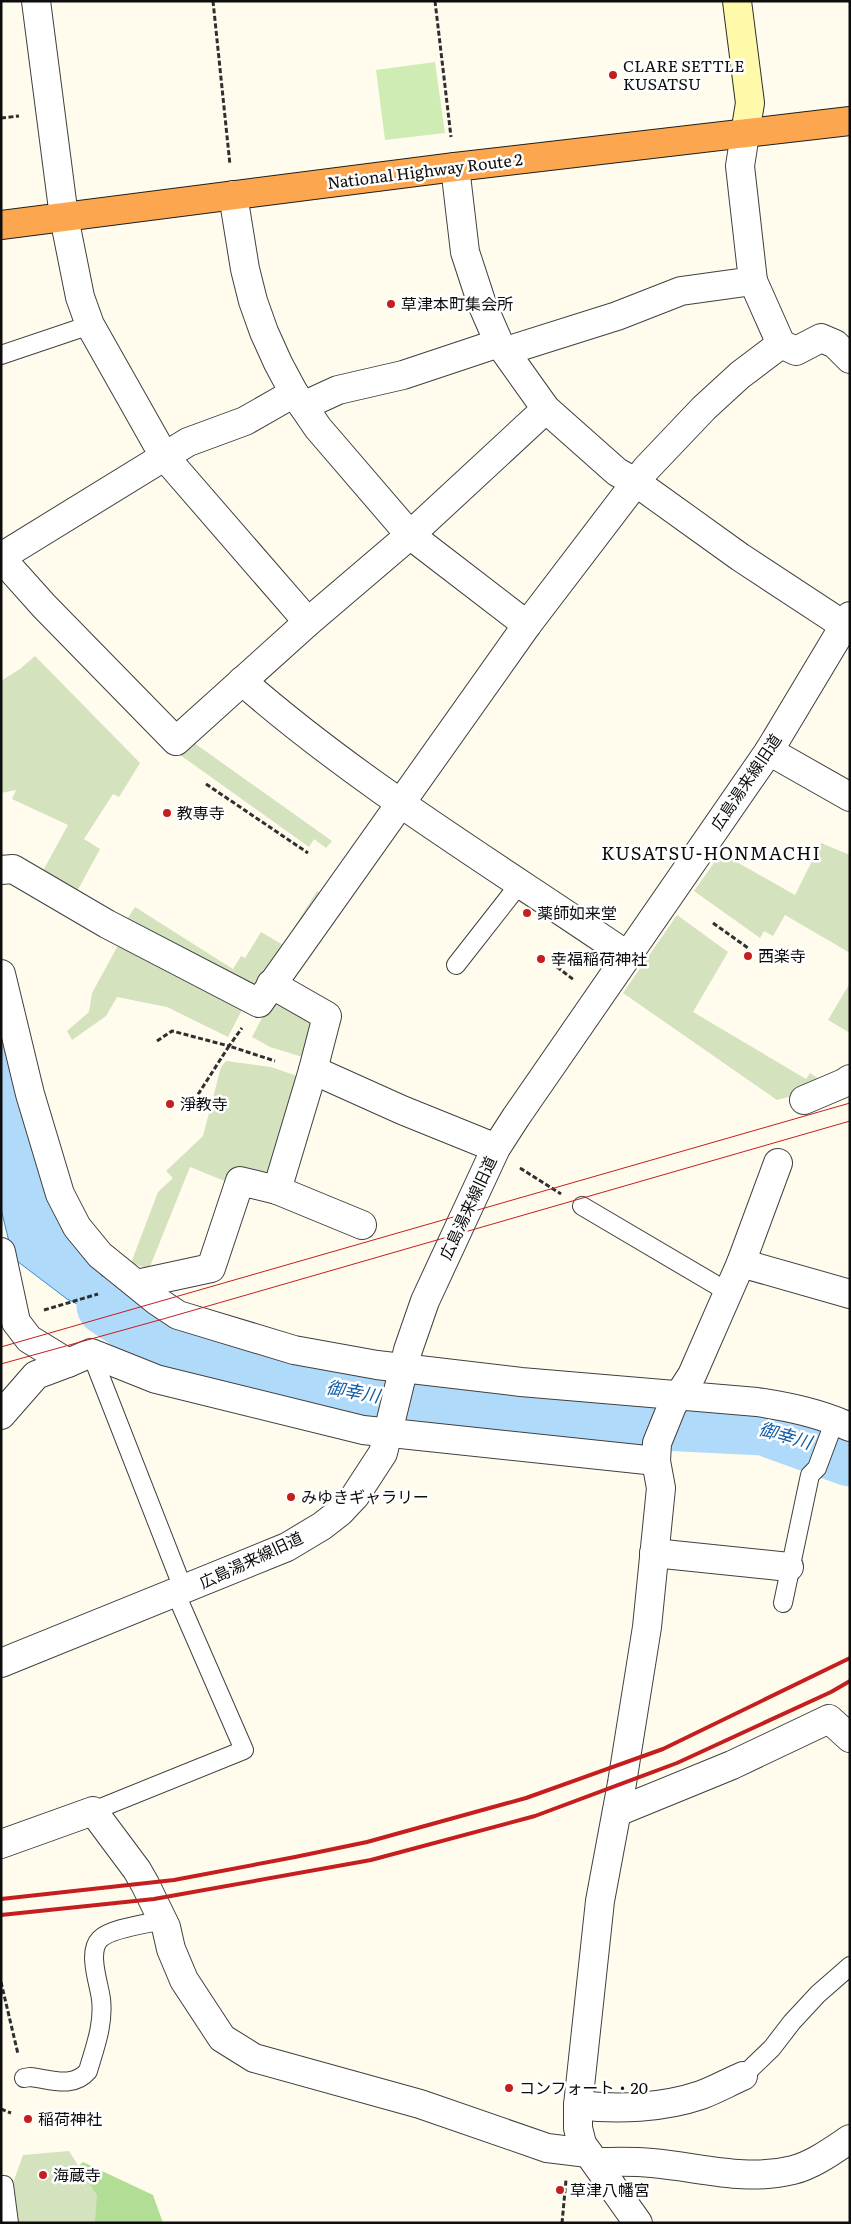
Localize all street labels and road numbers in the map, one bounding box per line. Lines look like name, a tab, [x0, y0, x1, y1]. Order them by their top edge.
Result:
street label: National Highway Route 2	[326, 146, 524, 194]
street label: 広島湯来線旧道	[704, 728, 786, 835]
street label: 広島湯来線旧道	[433, 1152, 502, 1263]
street label: 広島湯来線旧道	[195, 1525, 306, 1594]

